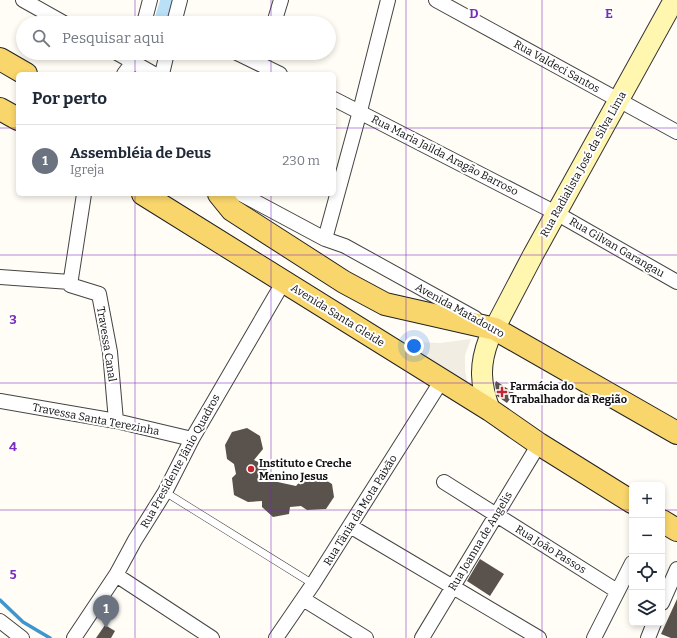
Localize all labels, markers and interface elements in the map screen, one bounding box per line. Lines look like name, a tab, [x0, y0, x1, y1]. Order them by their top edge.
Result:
text: D	[469, 6, 479, 21]
text: E	[605, 6, 613, 21]
search box	[16, 16, 336, 60]
icon: search	[30, 27, 52, 49]
text: Pesquisar aqui	[62, 29, 164, 47]
street label: Rua Valdeci Santos	[512, 37, 602, 95]
text: Por perto	[32, 88, 107, 109]
street label: Rua Radialista José da Silva Lima	[538, 89, 629, 239]
street label: Rua Maria Jailda Aragão Barroso	[369, 113, 520, 198]
text: Assembléia de Deus	[70, 144, 211, 162]
text: 1	[42, 153, 48, 168]
text: 230 m	[282, 153, 320, 168]
text: Igreja	[70, 162, 104, 177]
street label: Rua Gilvan Garangau	[567, 215, 667, 280]
street label: Avenida Santa Gleide	[288, 281, 387, 350]
street label: Avenida Matadouro	[413, 281, 507, 340]
street label: Travessa Canal	[94, 306, 119, 383]
text: 3	[9, 312, 17, 327]
your location	[404, 336, 424, 356]
place label: Farmácia do Trabalhador da Região	[510, 380, 627, 406]
marker: Farmácia do Trabalhador da Região	[497, 387, 507, 397]
street label: Rua Presidente Jânio Quadros	[138, 392, 223, 531]
street label: Travessa Santa Terezinha	[31, 401, 161, 438]
text: 4	[9, 439, 17, 454]
street label: Rua Tânia da Mota Paixão	[321, 452, 400, 568]
place label: Instituto e Creche Menino Jesus	[259, 457, 352, 483]
marker: Instituto e Creche Menino Jesus	[246, 464, 256, 474]
map controls	[629, 482, 665, 626]
button: +	[629, 482, 665, 518]
street label: Rua Joanna de Angelis	[446, 489, 515, 593]
button: −	[629, 518, 665, 554]
street label: Rua João Passos	[513, 522, 588, 576]
button: locate	[629, 554, 665, 590]
text: 5	[9, 567, 17, 582]
button: layers	[629, 590, 665, 626]
pin: 1	[93, 595, 119, 628]

